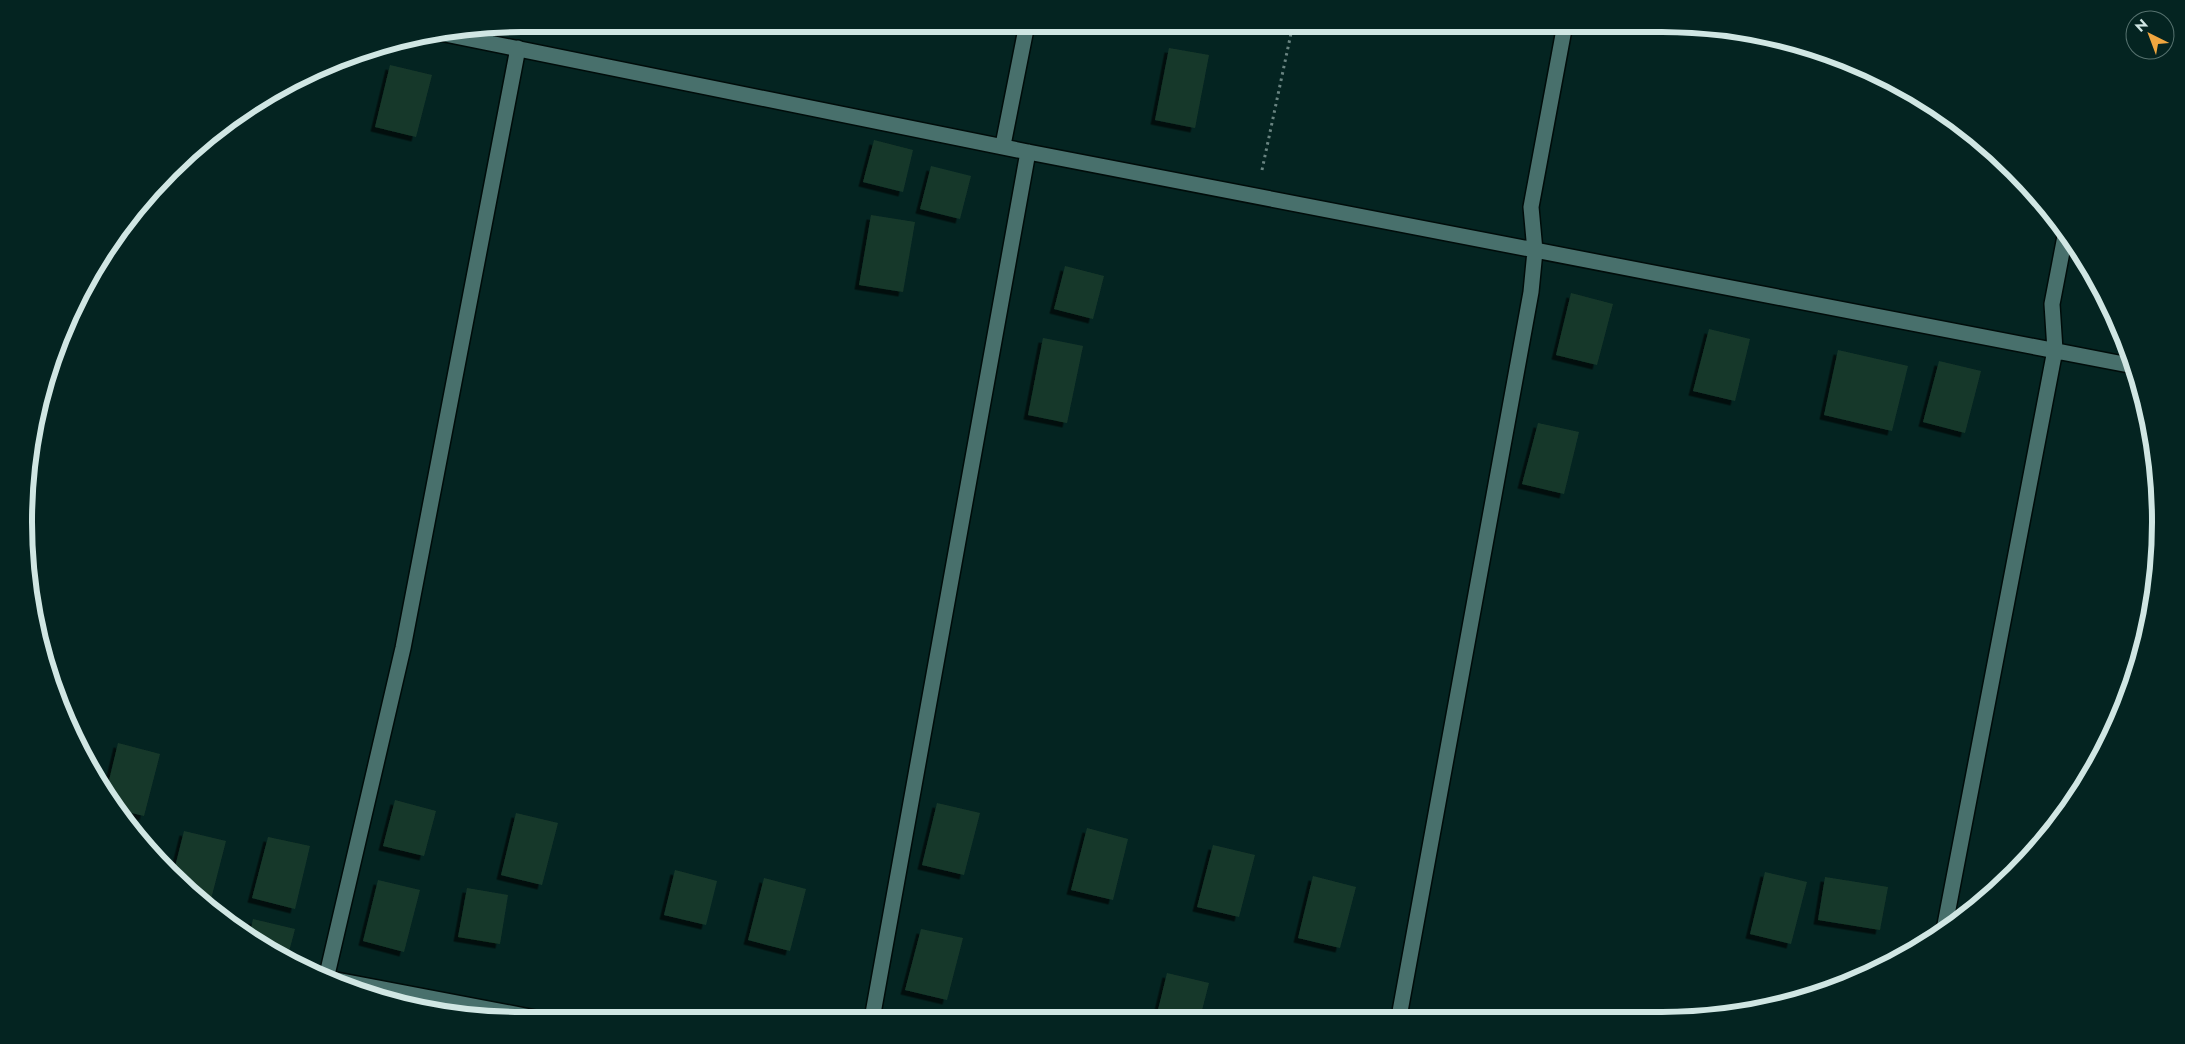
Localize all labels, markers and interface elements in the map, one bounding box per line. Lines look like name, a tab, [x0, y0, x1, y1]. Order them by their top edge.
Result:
north arrow	[2125, 10, 2175, 60]
text: N	[2130, 14, 2152, 36]

